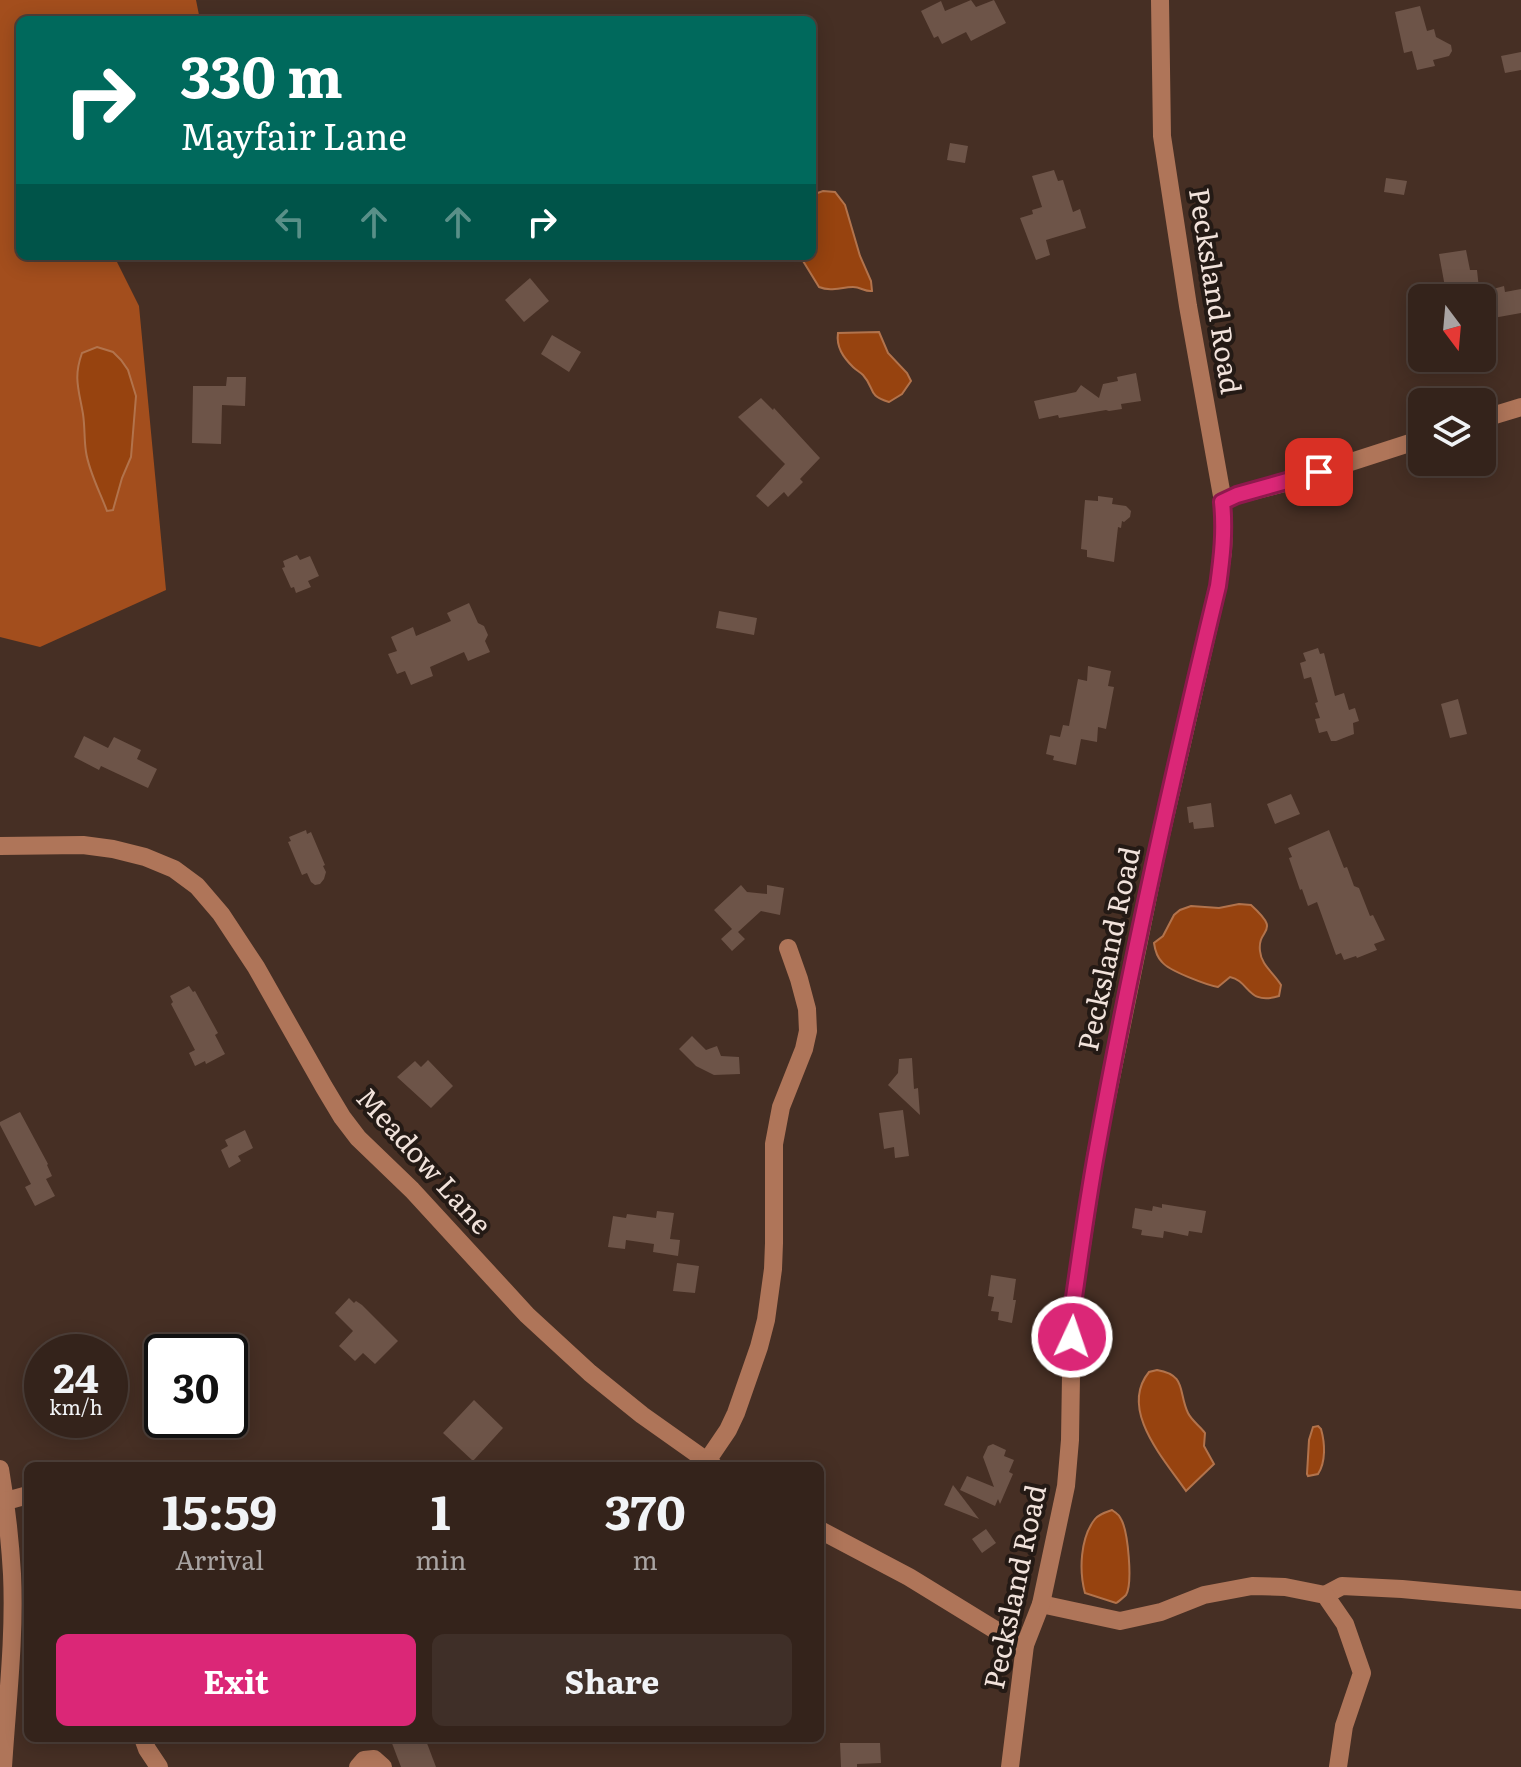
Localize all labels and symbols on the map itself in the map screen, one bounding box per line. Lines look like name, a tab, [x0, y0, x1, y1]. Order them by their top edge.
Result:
street label: Pecksland Road	[1180, 185, 1254, 397]
north arrow	[1408, 284, 1496, 372]
pin	[1285, 438, 1353, 506]
street label: Pecksland Road	[1065, 842, 1149, 1055]
street label: Meadow Lane	[348, 1077, 503, 1243]
position arrow	[1030, 1295, 1114, 1379]
speed limit sign: 30	[144, 1334, 248, 1438]
street label: Pecksland Road	[971, 1480, 1055, 1693]

